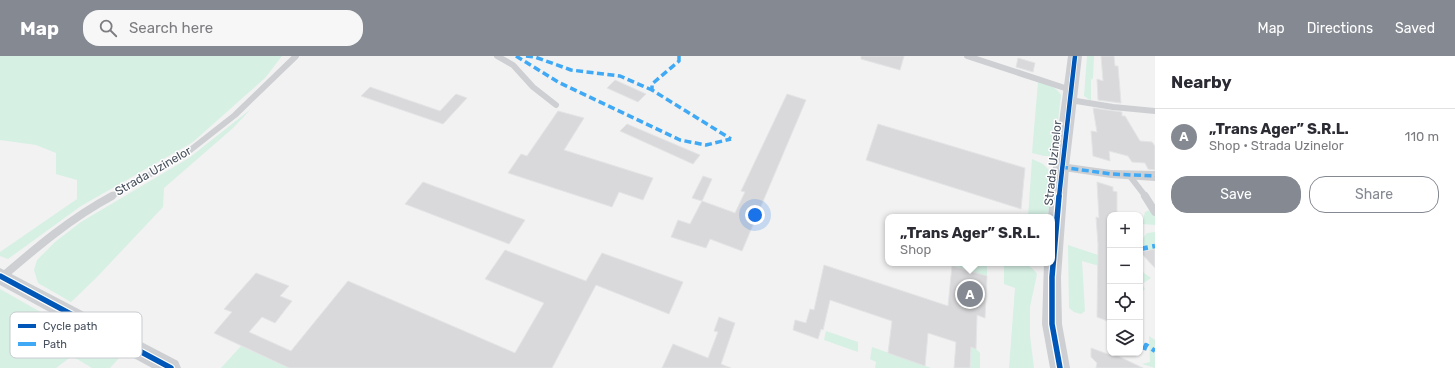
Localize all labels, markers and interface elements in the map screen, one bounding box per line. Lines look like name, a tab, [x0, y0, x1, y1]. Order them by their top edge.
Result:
search box	[83, 10, 363, 46]
text: Map	[20, 17, 59, 40]
icon: search	[97, 17, 119, 39]
text: Search here	[129, 19, 213, 37]
text: Map	[1258, 20, 1285, 37]
text: Directions	[1307, 20, 1373, 37]
text: Saved	[1395, 20, 1435, 37]
text: Nearby	[1171, 72, 1232, 92]
street label: Strada Uzinelor	[1042, 119, 1064, 206]
text: „Trans Ager” S.R.L.	[1209, 120, 1349, 138]
text: A	[1179, 129, 1189, 144]
text: 110 m	[1405, 129, 1439, 144]
text: Shop · Strada Uzinelor	[1209, 138, 1344, 153]
street label: Strada Uzinelor	[112, 143, 194, 198]
button: Save	[1171, 176, 1301, 213]
button: Share	[1309, 176, 1439, 213]
your location	[745, 205, 765, 225]
map controls	[1107, 212, 1143, 356]
button: +	[1107, 212, 1143, 248]
popup	[885, 214, 1055, 266]
text: „Trans Ager” S.R.L.	[900, 224, 1040, 242]
text: Shop	[900, 242, 931, 257]
button: −	[1107, 248, 1143, 284]
pin: A	[957, 279, 983, 309]
button: locate	[1107, 284, 1143, 320]
legend	[10, 312, 142, 358]
text: Cycle path	[43, 320, 97, 333]
button: layers	[1107, 320, 1143, 356]
text: Path	[43, 338, 67, 351]

